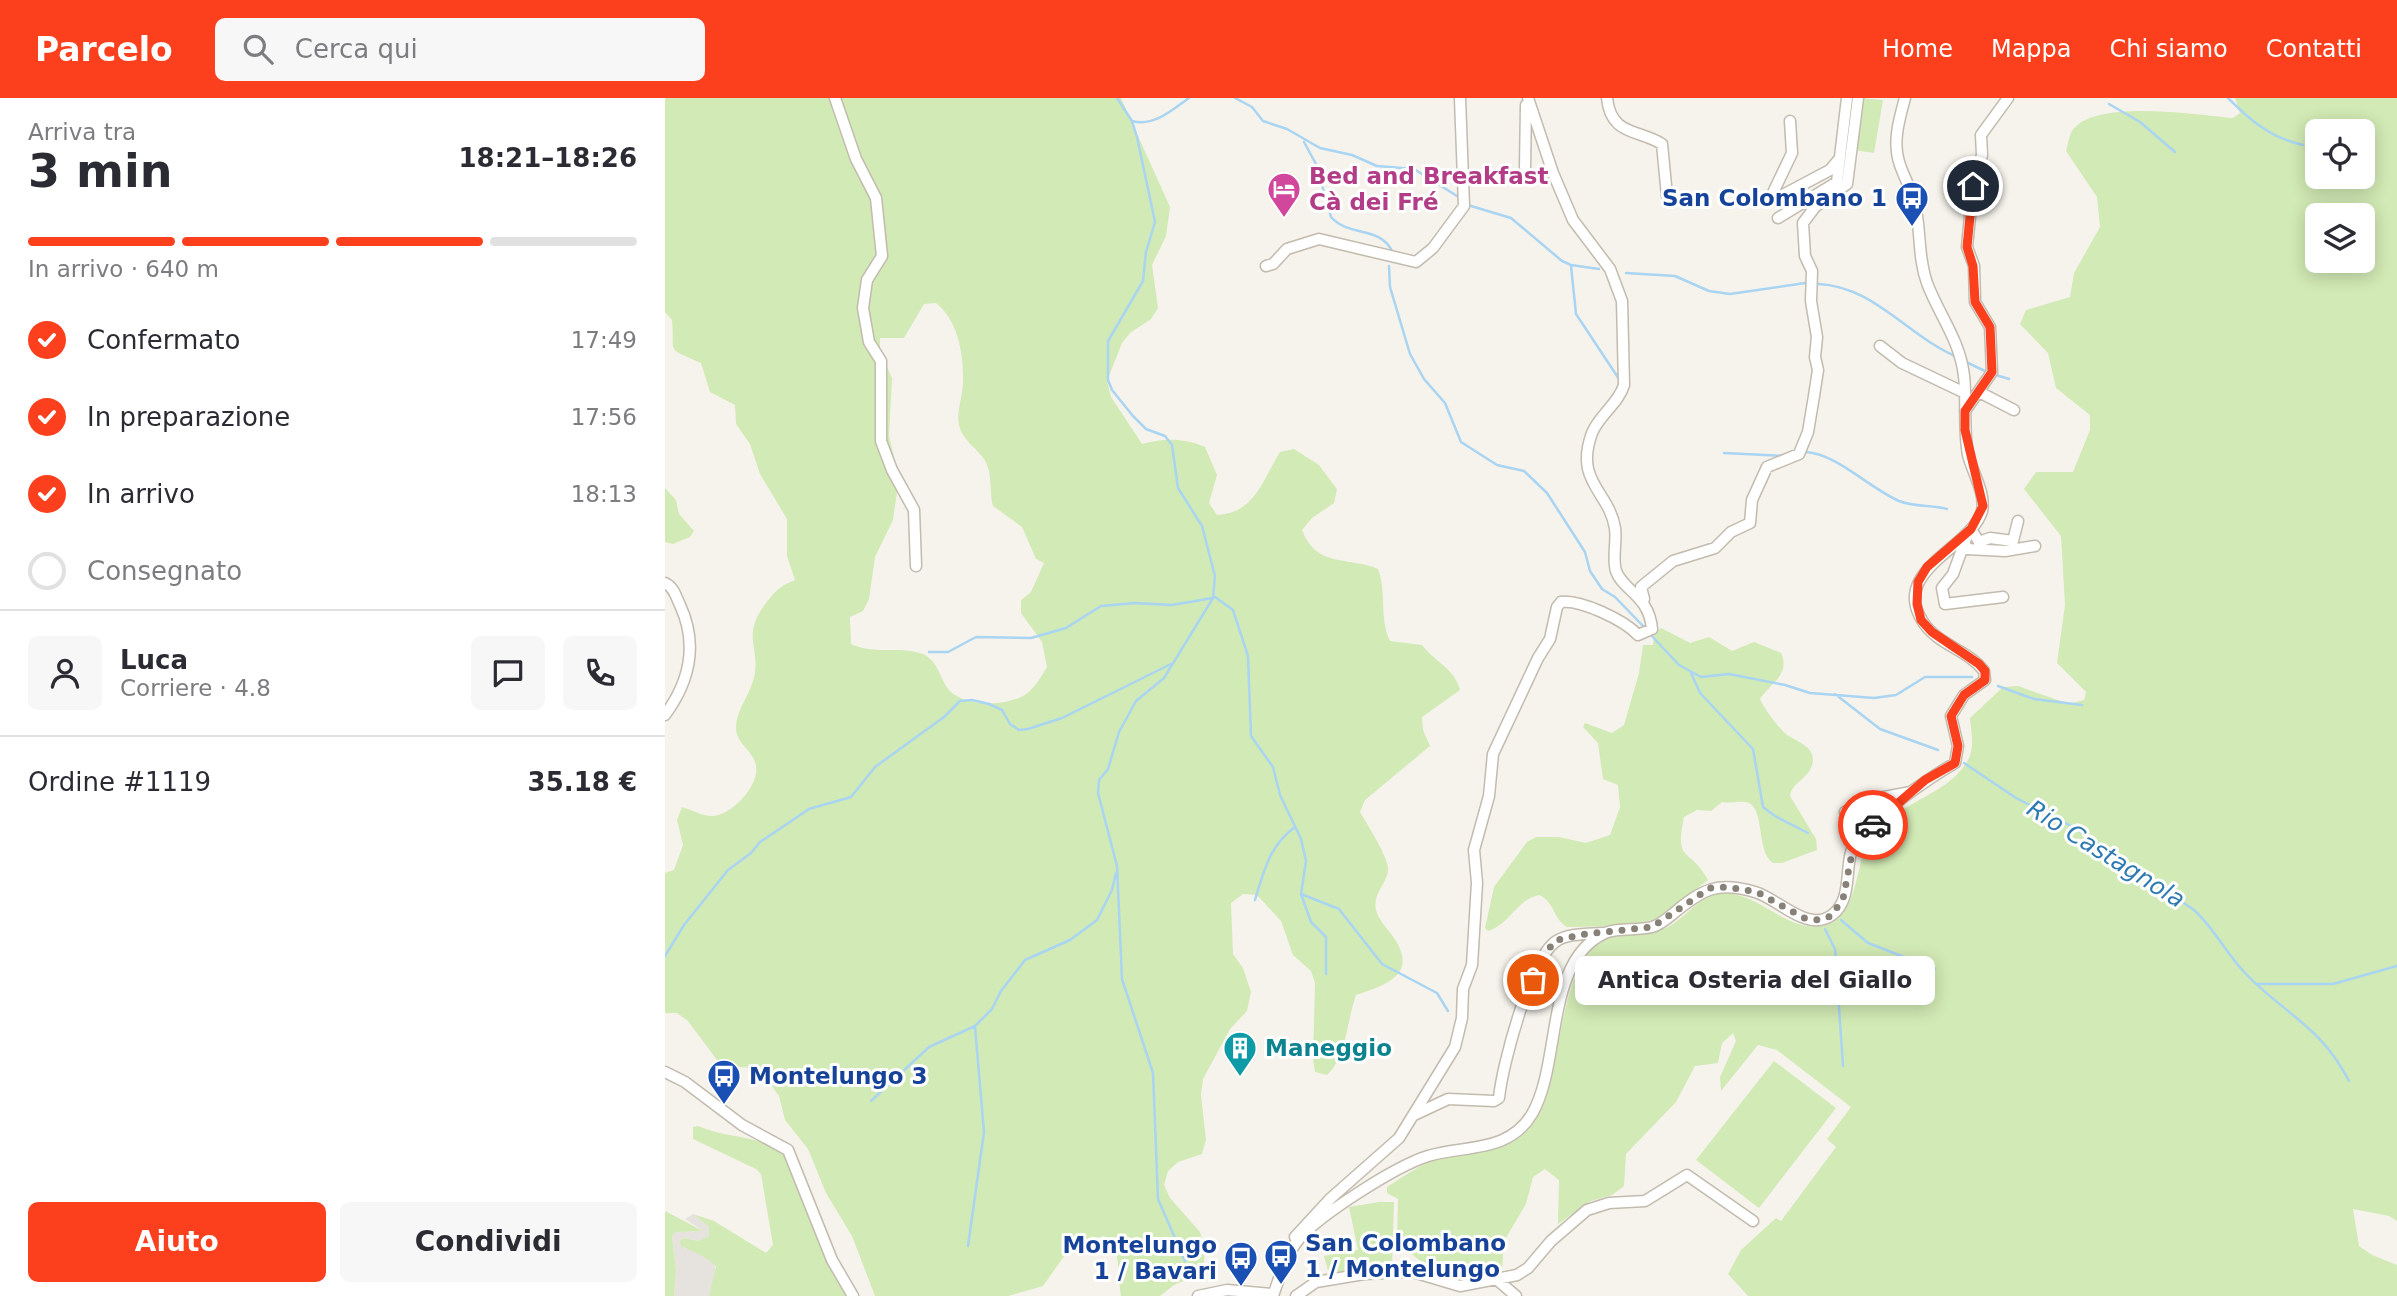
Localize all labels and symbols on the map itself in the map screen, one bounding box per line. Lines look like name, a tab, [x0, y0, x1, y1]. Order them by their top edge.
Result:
pin	[1943, 156, 2003, 216]
place label: Bed and Breakfast Cà dei Fré	[1309, 163, 1548, 215]
hotel icon: Bed and Breakfast Cà dei Fré	[1265, 170, 1303, 219]
bus stop icon: San Colombano 1	[1893, 179, 1931, 228]
place label: San Colombano 1	[1662, 185, 1887, 211]
courier	[1838, 790, 1908, 860]
water label: Rio Castagnola	[2022, 794, 2190, 914]
pin	[1503, 950, 1563, 1010]
callout: Antica Osteria del Giallo	[1575, 956, 1935, 1004]
building icon: Maneggio	[1221, 1029, 1259, 1078]
place label: Maneggio	[1265, 1035, 1392, 1061]
bus stop icon: Montelungo 3	[705, 1057, 743, 1106]
place label: Montelungo 3	[749, 1063, 928, 1089]
place label: San Colombano 1 / Montelungo	[1305, 1230, 1506, 1282]
place label: Montelungo 1 / Bavari	[1062, 1232, 1217, 1284]
bus stop icon: San Colombano 1 / Montelungo	[1262, 1237, 1300, 1286]
bus stop icon: Montelungo 1 / Bavari	[1222, 1239, 1260, 1288]

